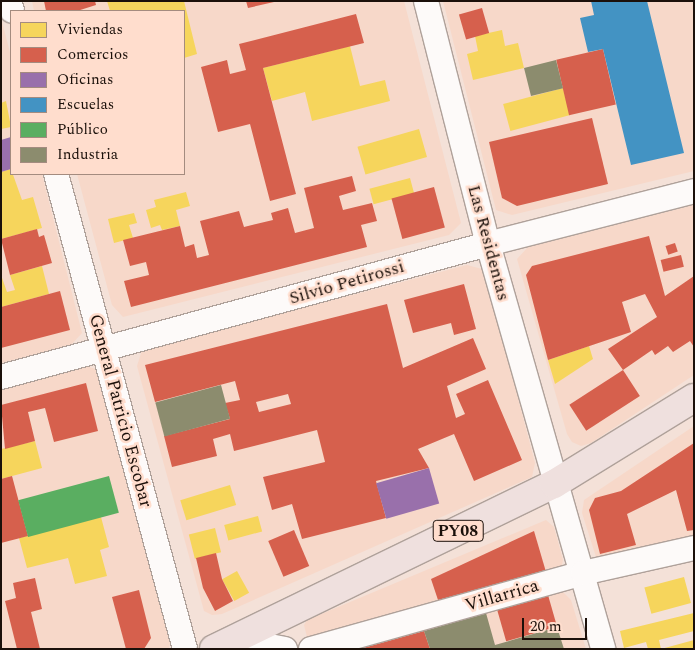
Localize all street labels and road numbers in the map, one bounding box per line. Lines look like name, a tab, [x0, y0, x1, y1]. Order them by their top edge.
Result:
street label: Las Residentas	[462, 183, 514, 303]
street label: Silvio Petirossi	[287, 256, 407, 310]
street label: General Patricio Escobar	[84, 312, 156, 510]
road number: PY08	[432, 518, 484, 544]
street label: Villarrica	[463, 575, 541, 617]

